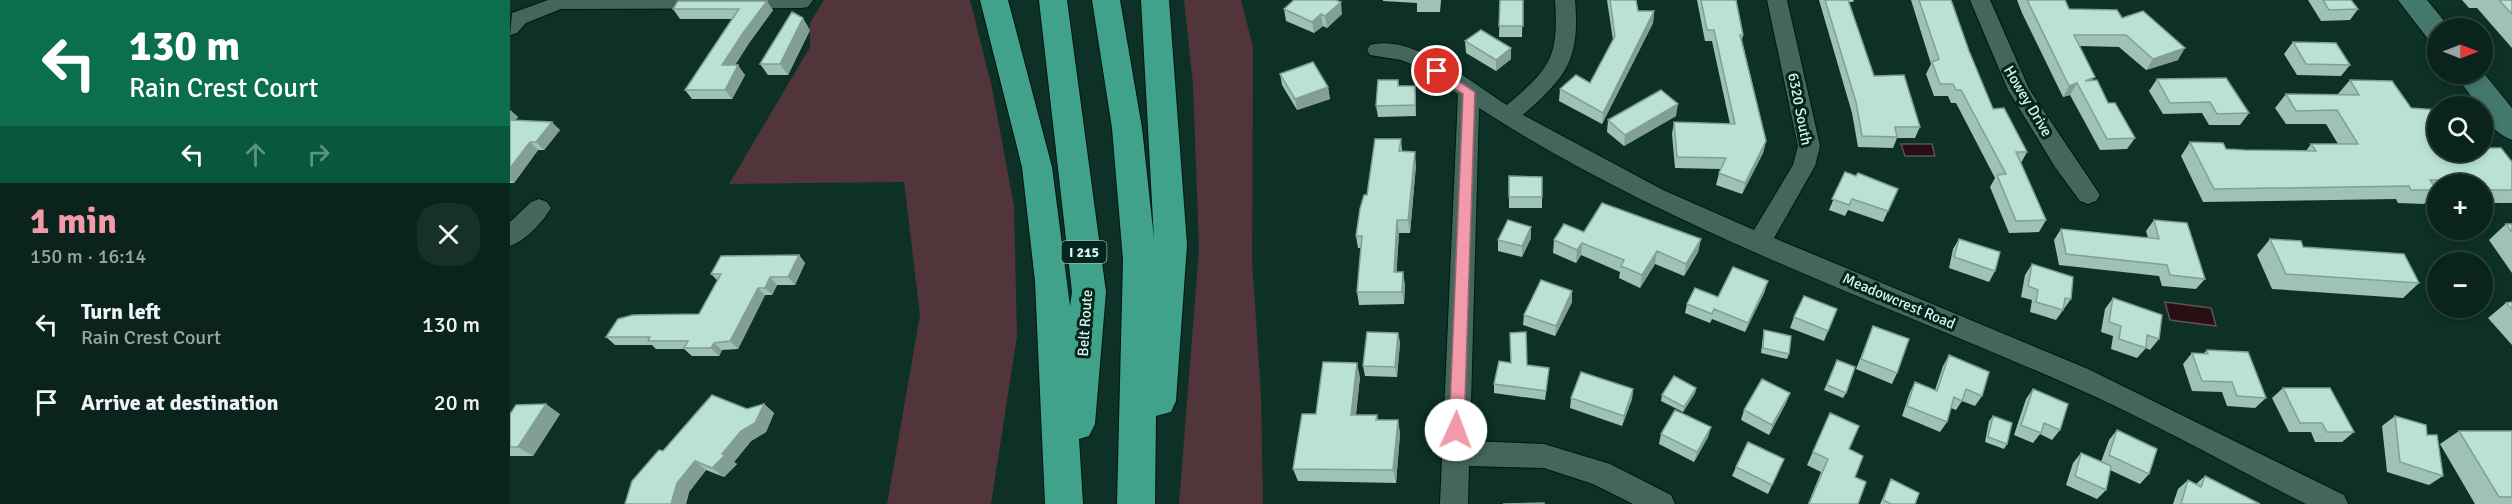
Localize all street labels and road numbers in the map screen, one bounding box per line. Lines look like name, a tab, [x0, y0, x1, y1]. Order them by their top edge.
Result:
street label: Howey Drive	[2000, 62, 2056, 140]
street label: 6320 South	[1784, 71, 1816, 147]
road number: I 215	[1062, 241, 1106, 263]
street label: Meadowcrest Road	[1840, 269, 1958, 333]
street label: Belt Route	[1074, 289, 1096, 357]

